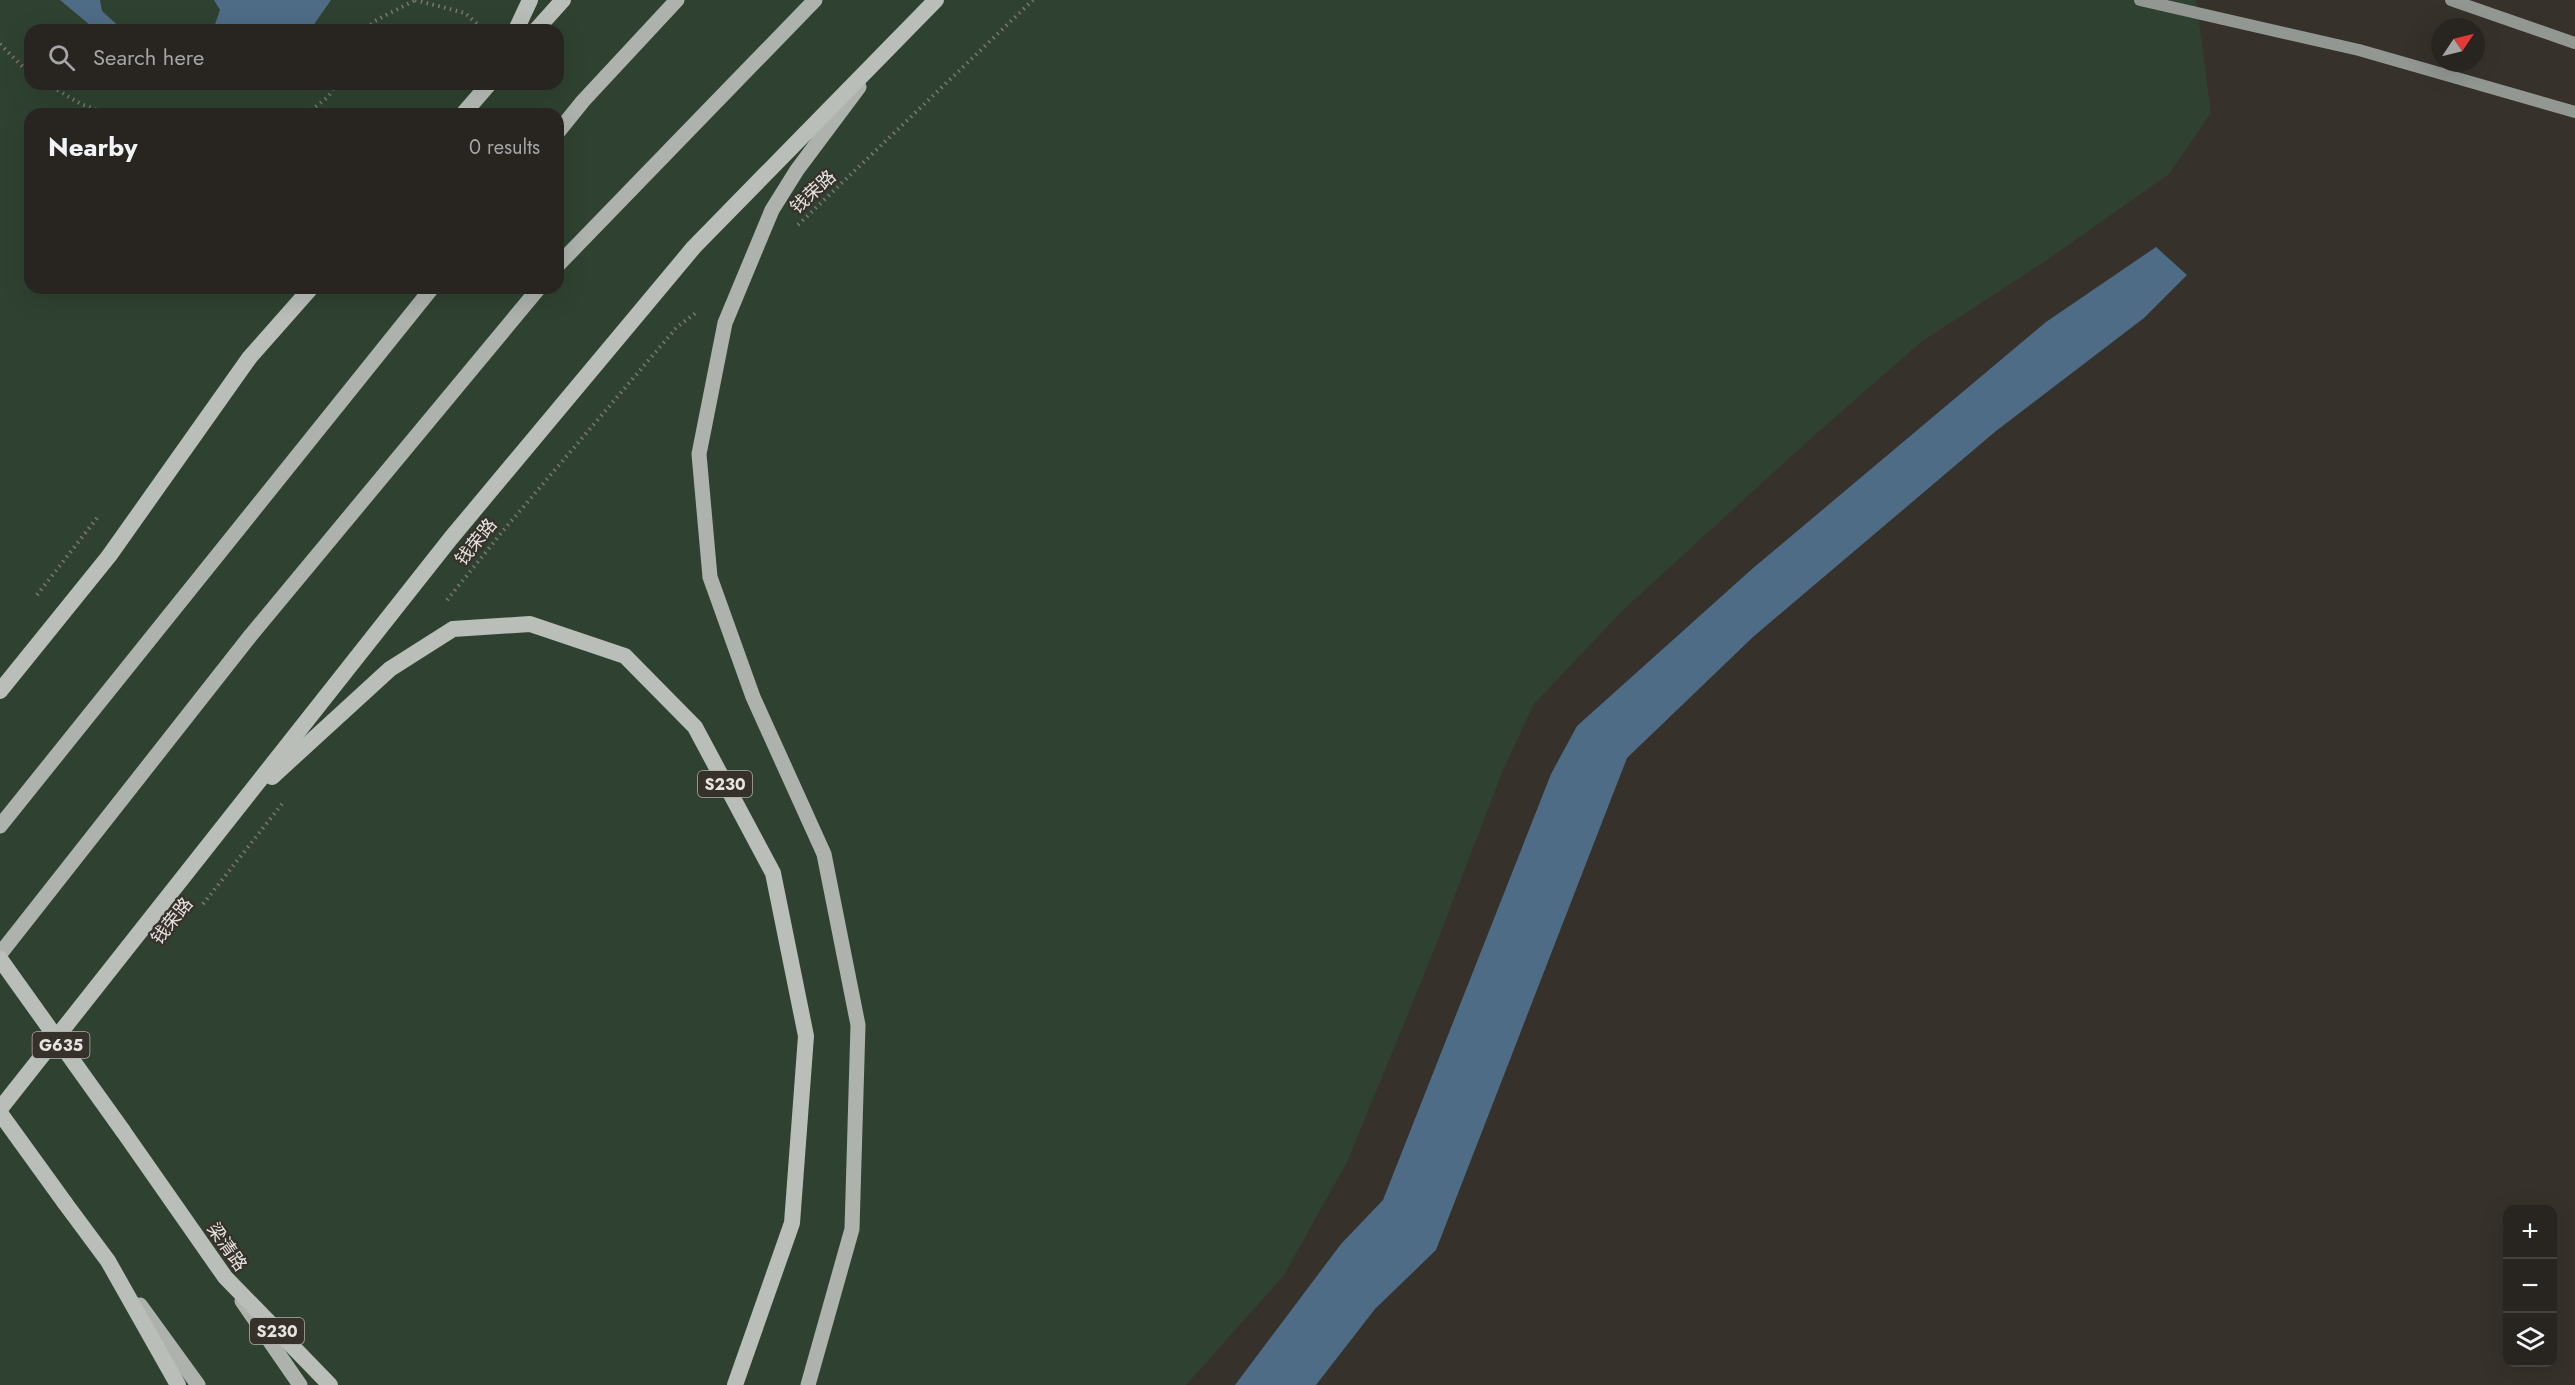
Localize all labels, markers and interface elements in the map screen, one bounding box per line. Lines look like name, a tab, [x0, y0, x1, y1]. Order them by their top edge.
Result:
north arrow	[2431, 18, 2485, 72]
search box	[24, 24, 564, 90]
icon: search	[45, 41, 78, 74]
text: Search here	[93, 41, 204, 73]
text: Nearby	[48, 128, 137, 166]
text: 0 results	[469, 133, 540, 162]
street label: 钱荣路	[784, 164, 842, 220]
street label: 钱荣路	[449, 513, 503, 571]
road number: S230	[698, 771, 752, 797]
street label: 钱荣路	[145, 892, 199, 950]
road number: G635	[32, 1032, 90, 1058]
map controls	[2503, 1205, 2557, 1367]
button: +	[2503, 1205, 2557, 1259]
street label: 梁清路	[201, 1217, 253, 1277]
button: −	[2503, 1259, 2557, 1313]
button: layers	[2503, 1313, 2557, 1367]
road number: S230	[250, 1318, 304, 1344]

